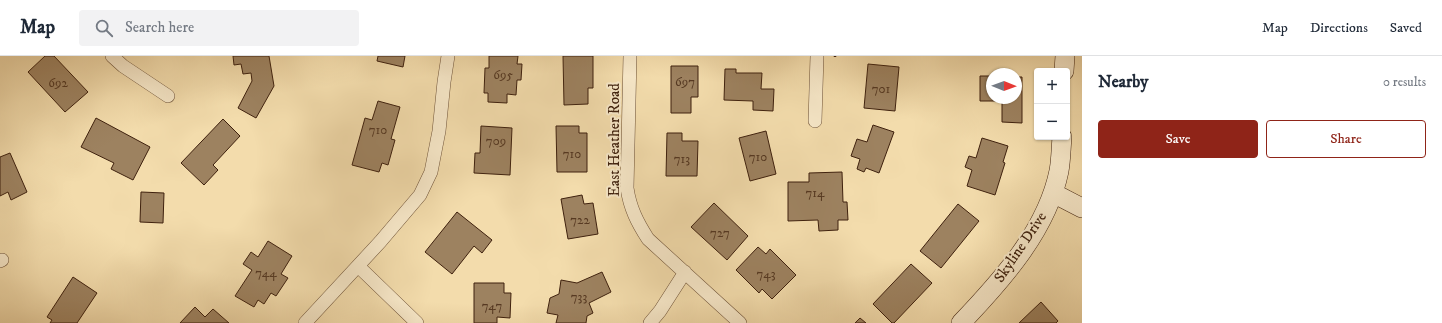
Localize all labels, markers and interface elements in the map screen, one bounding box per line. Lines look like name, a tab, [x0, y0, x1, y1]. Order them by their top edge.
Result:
search box	[79, 10, 359, 46]
text: Map	[20, 16, 55, 39]
icon: search	[93, 17, 115, 39]
text: Search here	[125, 18, 194, 37]
text: Map	[1262, 19, 1288, 37]
text: Directions	[1310, 19, 1368, 37]
text: Saved	[1390, 19, 1422, 37]
house number: 695	[493, 67, 513, 83]
north arrow	[986, 68, 1022, 104]
map controls	[1034, 68, 1070, 140]
button: +	[1034, 68, 1070, 104]
text: Nearby	[1098, 71, 1148, 93]
house number: 697	[675, 74, 695, 90]
text: 0 results	[1383, 74, 1426, 90]
house number: 692	[48, 75, 68, 91]
house number: 701	[872, 81, 891, 97]
street label: East Heather Road	[605, 83, 624, 197]
button: −	[1034, 104, 1070, 140]
button: Save	[1098, 120, 1258, 158]
button: Share	[1266, 120, 1426, 158]
house number: 710	[369, 122, 387, 138]
house number: 709	[486, 133, 506, 149]
house number: 710	[563, 146, 581, 162]
house number: 710	[749, 149, 767, 165]
house number: 713	[674, 151, 690, 167]
house number: 714	[805, 185, 825, 201]
street label: Skyline Drive	[990, 208, 1051, 286]
house number: 722	[570, 212, 590, 228]
house number: 727	[710, 225, 730, 241]
house number: 744	[255, 265, 277, 281]
house number: 743	[757, 266, 776, 282]
house number: 733	[571, 289, 587, 305]
house number: 747	[482, 298, 502, 314]

